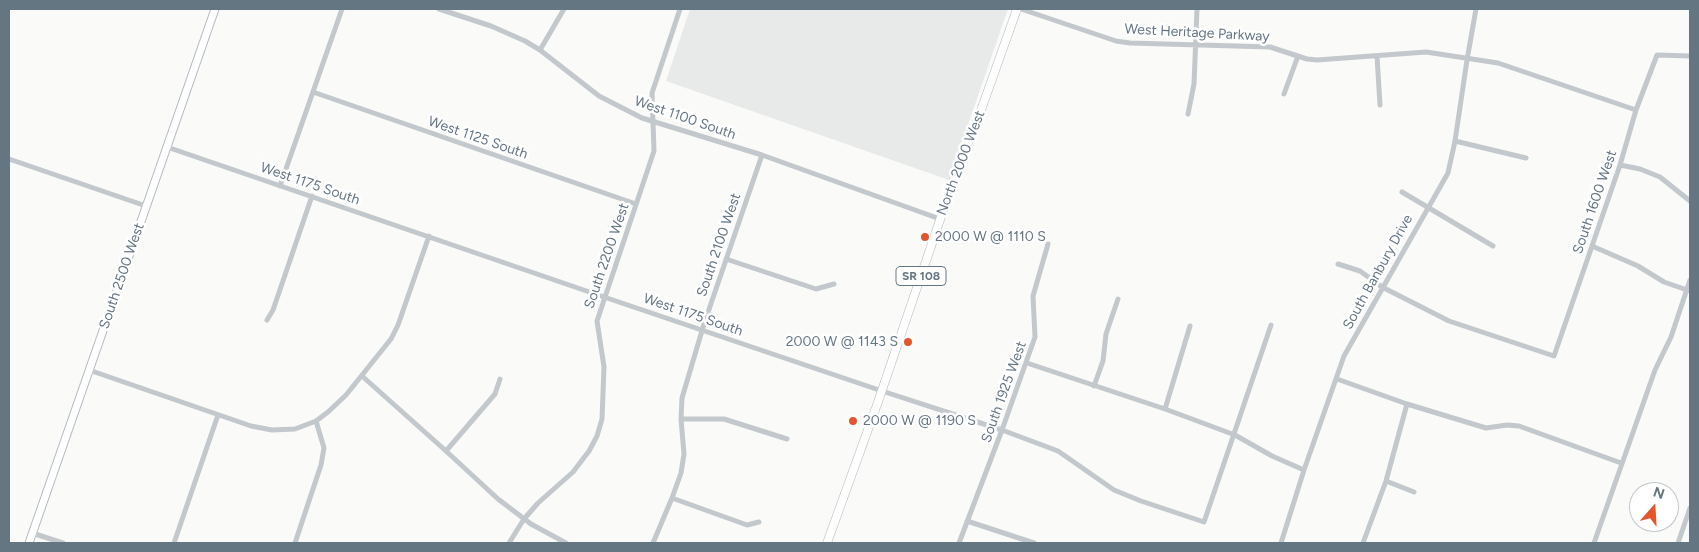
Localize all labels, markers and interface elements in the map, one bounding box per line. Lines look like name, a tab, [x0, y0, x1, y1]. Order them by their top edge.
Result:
street label: West Heritage Parkway	[1124, 21, 1270, 45]
street label: West 1100 South	[632, 93, 738, 143]
street label: North 2000 West	[933, 108, 989, 218]
street label: West 1125 South	[426, 113, 530, 163]
street label: South 1600 West	[1569, 148, 1621, 256]
street label: West 1175 South	[258, 159, 362, 209]
street label: South 2100 West	[693, 191, 745, 299]
street label: South 2200 West	[581, 201, 633, 311]
street label: South Banbury Drive	[1339, 212, 1417, 332]
street label: South 2500 West	[96, 221, 148, 331]
place label: 2000 W @ 1110 S	[935, 229, 1046, 245]
marker: 2000 W @ 1110 S	[919, 231, 931, 243]
road number: SR 108	[896, 266, 946, 286]
street label: West 1175 South	[641, 290, 745, 340]
place label: 2000 W @ 1143 S	[786, 334, 898, 350]
marker: 2000 W @ 1143 S	[902, 336, 914, 348]
street label: South 1925 West	[978, 339, 1030, 445]
place label: 2000 W @ 1190 S	[863, 413, 976, 429]
marker: 2000 W @ 1190 S	[847, 415, 859, 427]
north arrow	[1629, 482, 1679, 532]
text: N	[1651, 483, 1667, 503]

